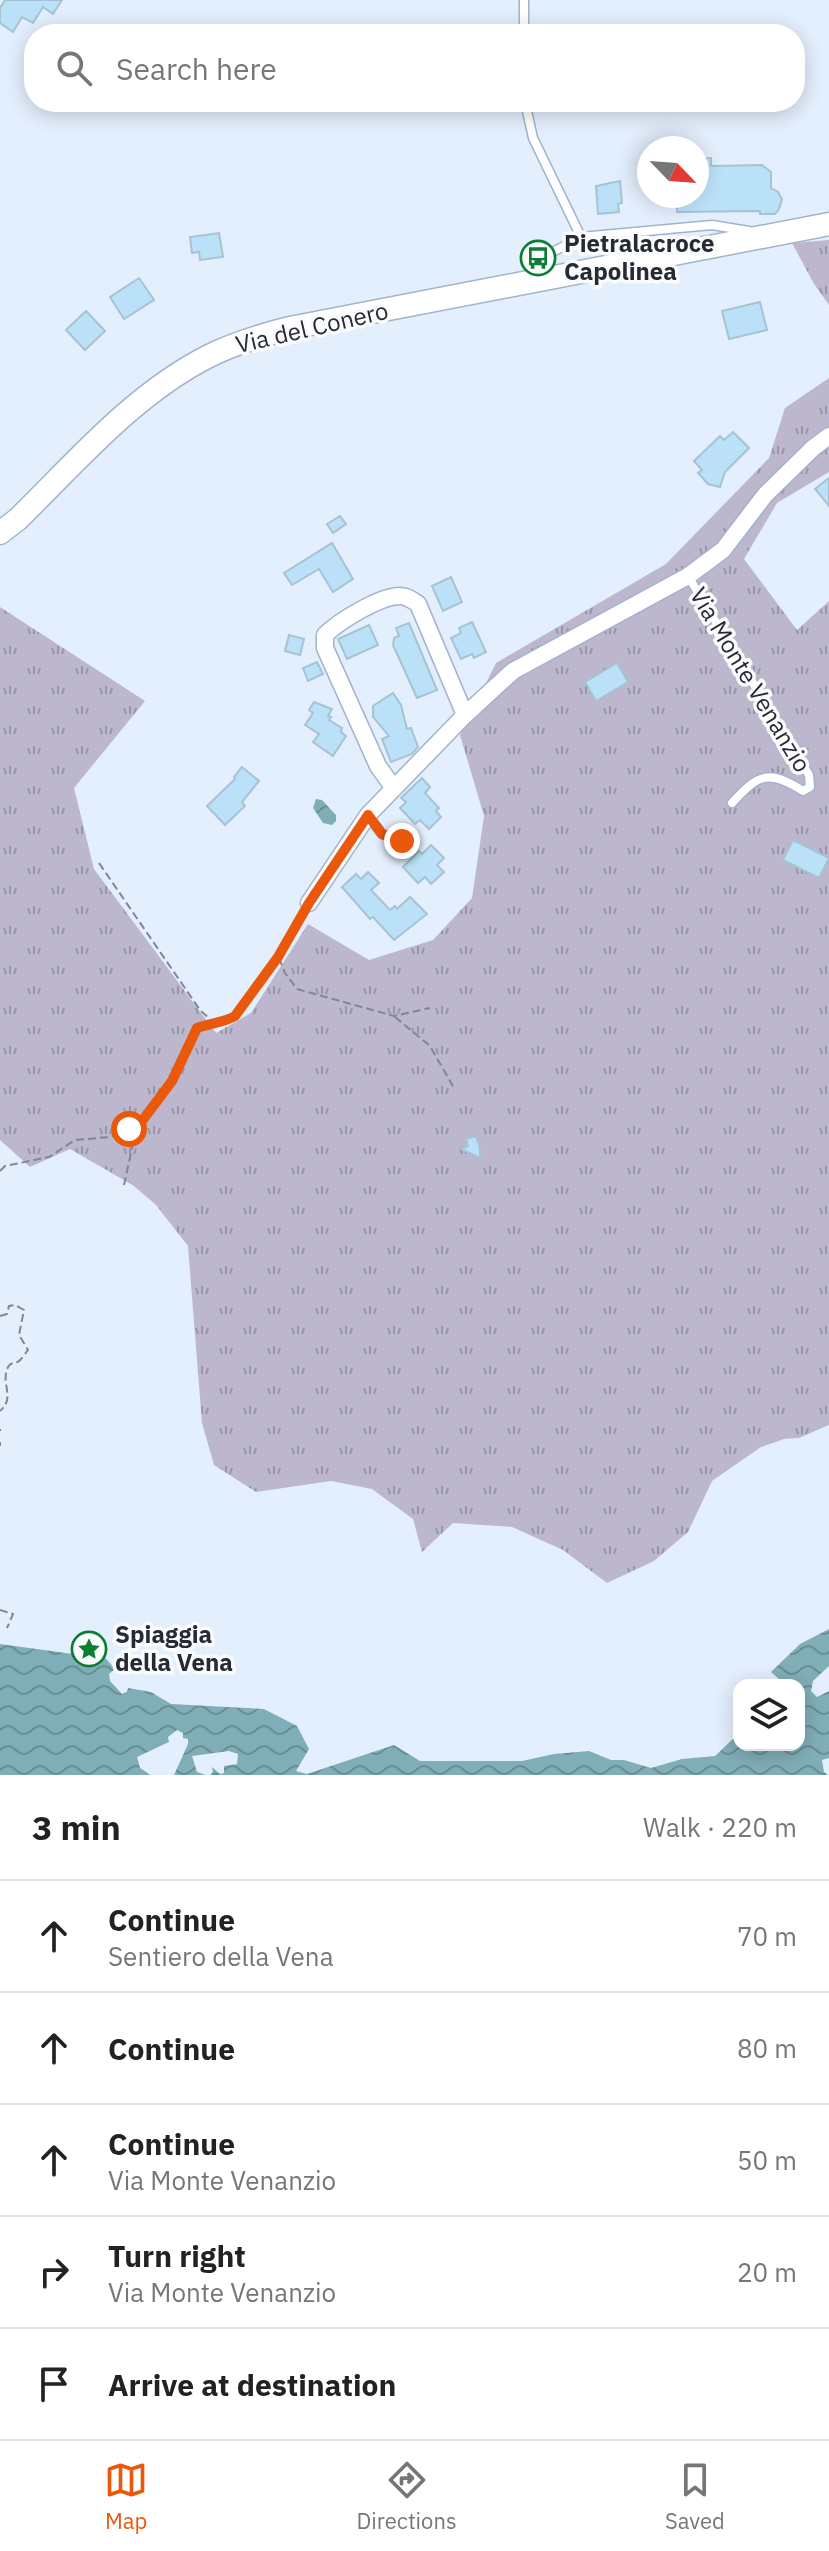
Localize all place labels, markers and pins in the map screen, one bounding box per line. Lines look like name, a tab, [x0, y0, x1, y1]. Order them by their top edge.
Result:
place label: Pietralacroce Capolinea	[564, 227, 715, 287]
bus stop icon: Pietralacroce Capolinea	[519, 239, 557, 277]
place label: Spiaggia della Vena	[115, 1618, 233, 1678]
place icon: Spiaggia della Vena	[70, 1630, 108, 1668]

